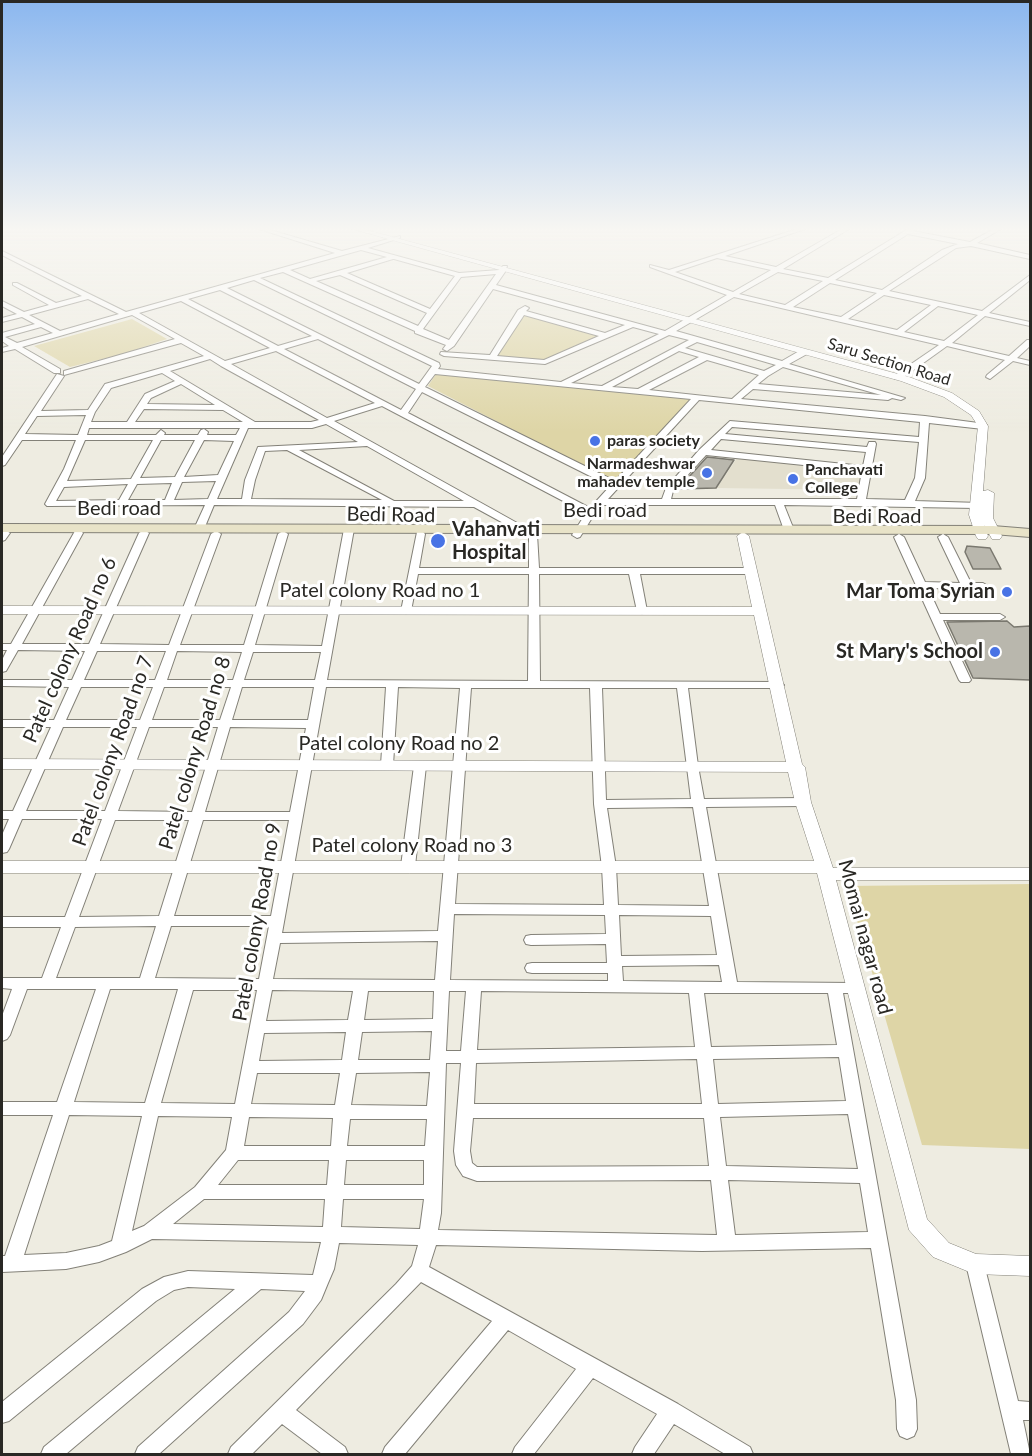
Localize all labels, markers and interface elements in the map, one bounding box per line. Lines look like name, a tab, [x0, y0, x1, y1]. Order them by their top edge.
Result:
street label: Saru Section Road	[825, 334, 953, 390]
place label: paras society	[607, 431, 700, 451]
marker: paras society	[588, 434, 602, 448]
place label: Narmadeshwar mahadev temple	[577, 454, 695, 492]
place label: Panchavati College	[805, 460, 883, 498]
marker: Narmadeshwar mahadev temple	[700, 466, 714, 480]
marker: Panchavati College	[786, 472, 800, 486]
street label: Bedi road	[77, 497, 161, 521]
street label: Bedi road	[563, 499, 647, 523]
street label: Bedi Road	[346, 502, 436, 528]
street label: Bedi Road	[833, 505, 921, 529]
place label: Vahanvati Hospital	[452, 518, 540, 565]
marker: Vahanvati Hospital	[429, 532, 447, 550]
street label: Patel colony Road no 6	[18, 553, 122, 747]
street label: Patel colony Road no 1	[280, 579, 480, 603]
place label: Mar Toma Syrian	[846, 580, 995, 604]
marker: Mar Toma Syrian	[1000, 585, 1014, 599]
place label: St Mary's School	[836, 640, 983, 664]
marker: St Mary's School	[988, 645, 1002, 659]
street label: Patel colony Road no 7	[67, 653, 159, 849]
street label: Patel colony Road no 8	[154, 653, 236, 853]
street label: Patel colony Road no 2	[299, 732, 499, 756]
street label: Patel colony Road no 9	[228, 821, 286, 1023]
street label: Patel colony Road no 3	[312, 834, 512, 858]
street label: Momai nagar road	[833, 857, 897, 1017]

